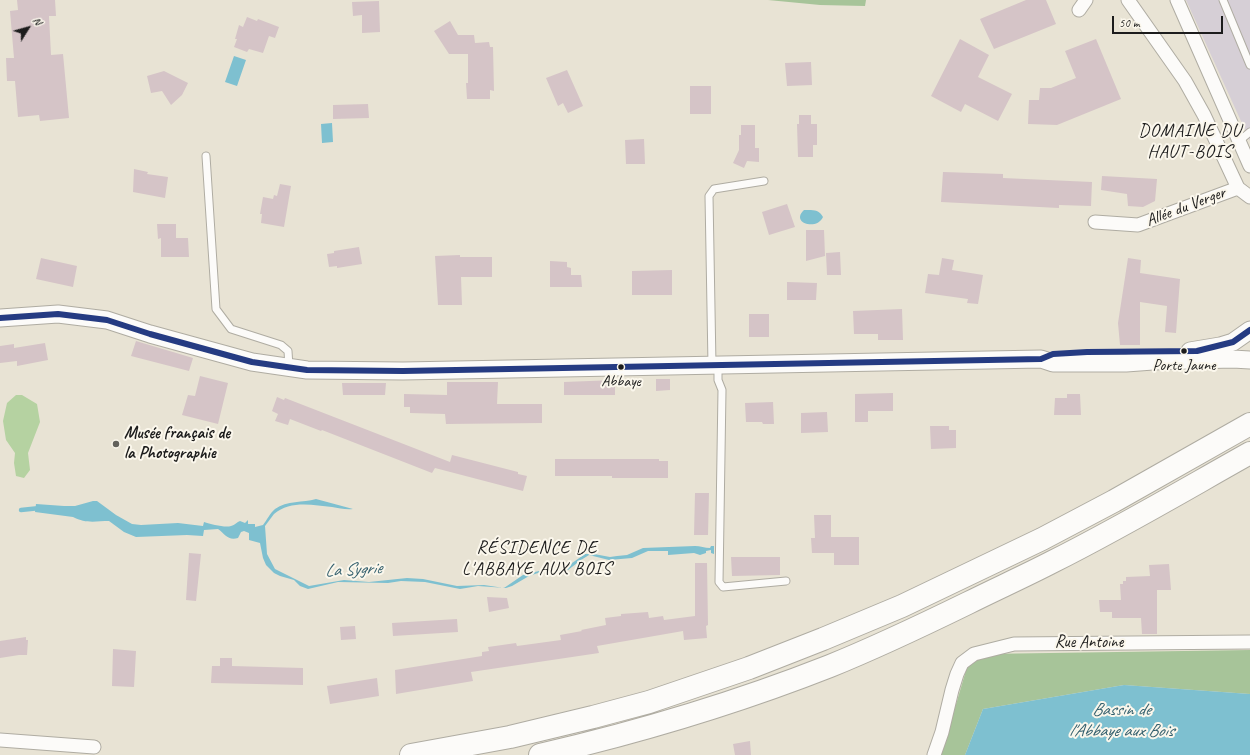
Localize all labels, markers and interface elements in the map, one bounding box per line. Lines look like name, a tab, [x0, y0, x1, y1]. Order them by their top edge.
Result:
north arrow	[8, 8, 48, 48]
scale bar	[1114, 8, 1225, 34]
text: N	[30, 14, 45, 28]
text: 50 m	[1119, 15, 1139, 31]
district label: DOMAINE DU HAUT-BOIS	[1139, 120, 1241, 162]
street label: Allée du Verger	[1143, 183, 1229, 231]
marker: Porte Jaune	[1179, 346, 1189, 356]
place label: Porte Jaune	[1153, 356, 1215, 376]
marker: Abbaye	[616, 362, 626, 372]
place label: Abbaye	[601, 372, 641, 392]
place label: Musée français de la Photographie	[124, 424, 230, 464]
marker: Musée français de la Photographie	[111, 439, 121, 449]
district label: RÉSIDENCE DE L'ABBAYE AUX BOIS	[462, 537, 612, 580]
water label: La Sygrie	[324, 558, 382, 582]
street label: Rue Antoine	[1055, 633, 1123, 653]
water label: Bassin de l'Abbaye aux Bois	[1069, 699, 1173, 742]

